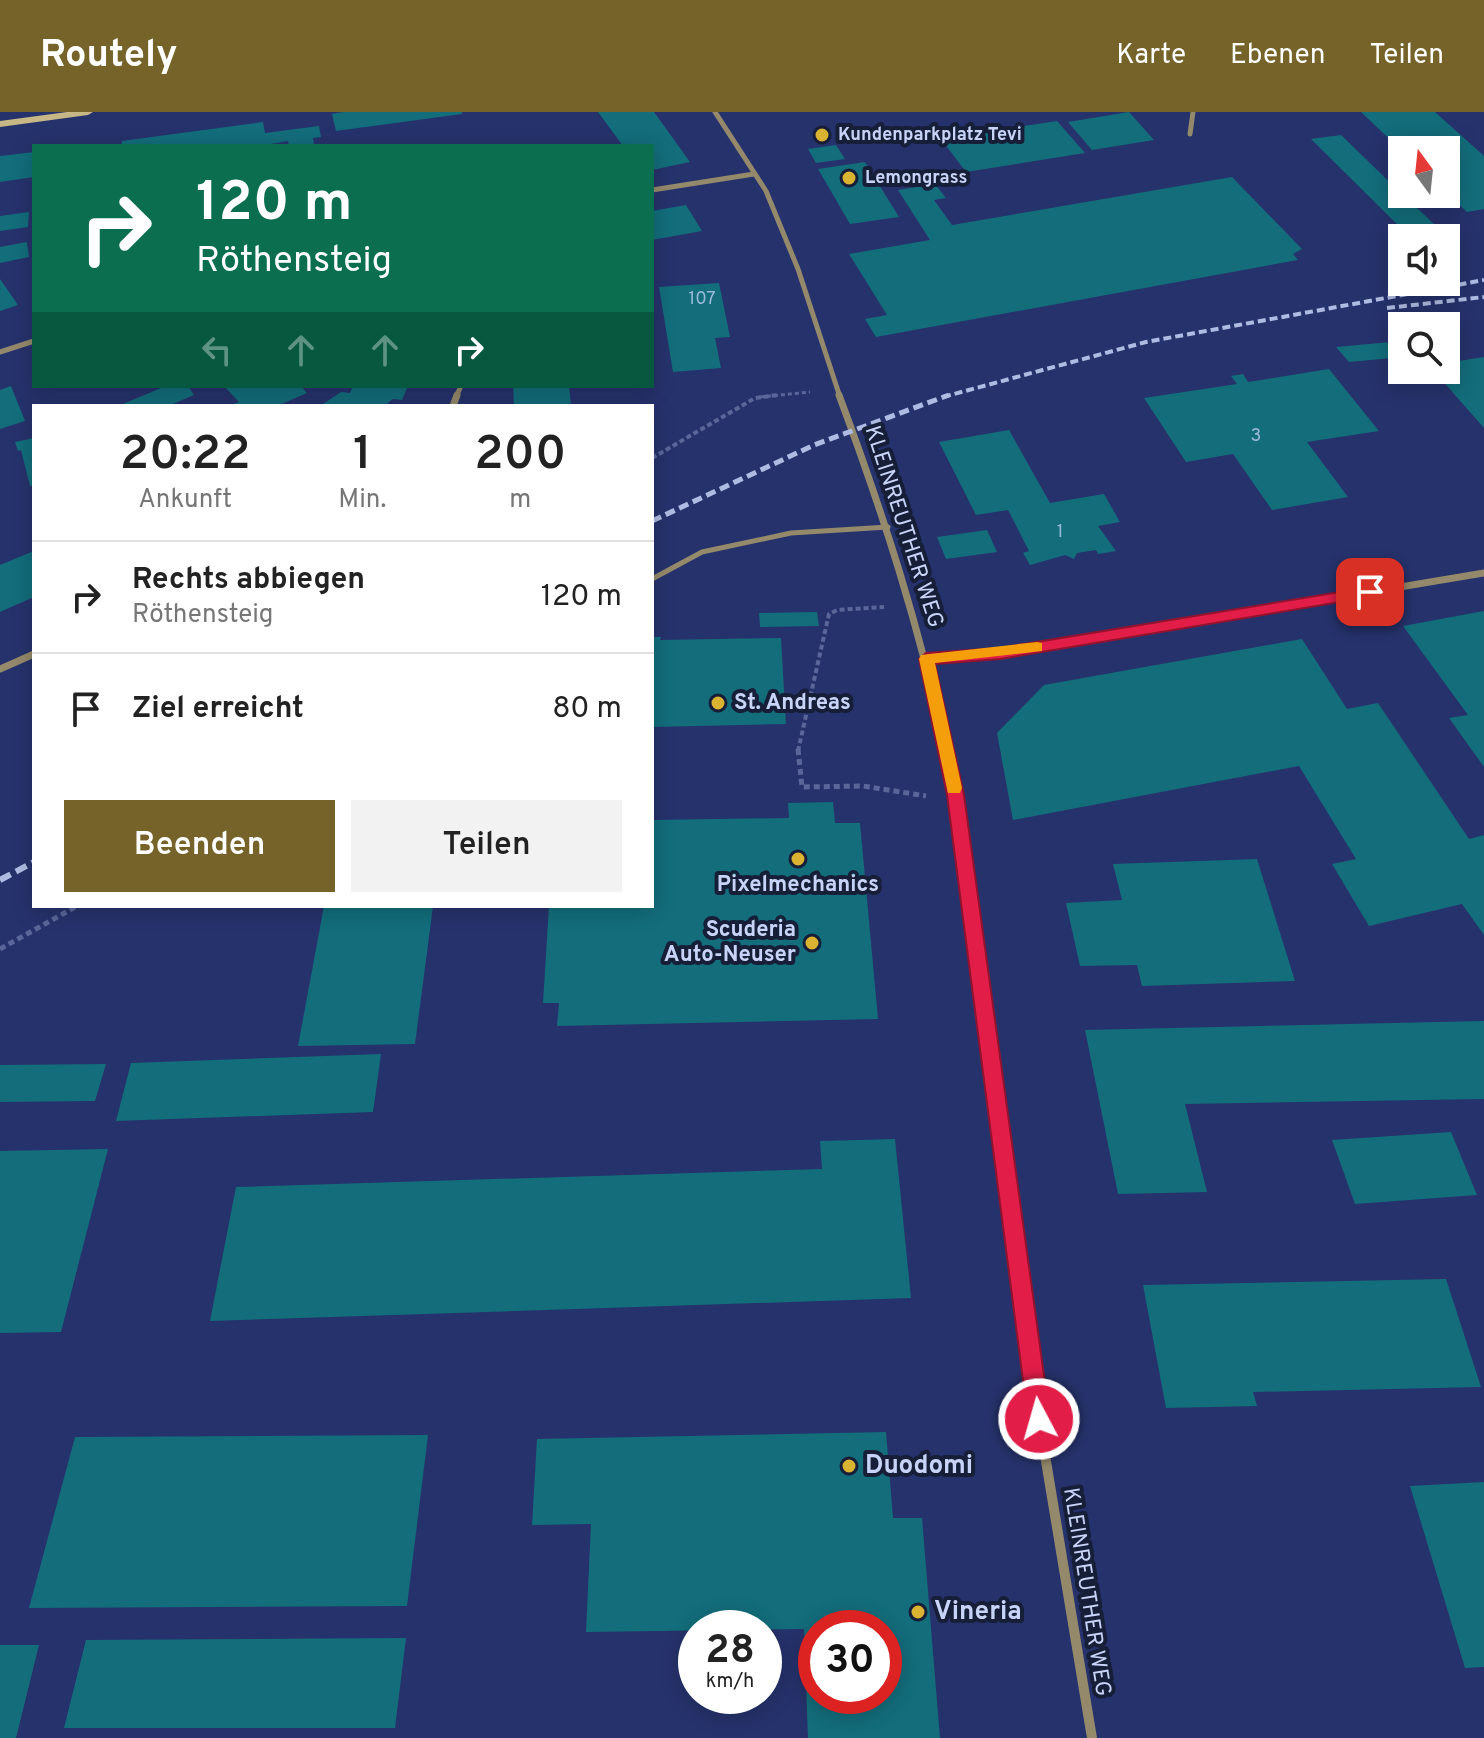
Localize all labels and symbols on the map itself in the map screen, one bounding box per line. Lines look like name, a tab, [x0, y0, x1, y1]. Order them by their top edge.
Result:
place label: Kundenparkplatz Tevi	[838, 124, 1022, 147]
marker: Kundenparkplatz Tevi	[813, 126, 831, 144]
north arrow	[1388, 136, 1460, 208]
place label: Lemongrass	[865, 167, 967, 190]
marker: Lemongrass	[840, 169, 858, 187]
house number: 107	[688, 288, 716, 311]
street label: KLEINREUTHER WEG	[858, 423, 948, 631]
house number: 3	[1251, 425, 1261, 448]
house number: 1	[1057, 521, 1063, 544]
pin	[1336, 558, 1404, 626]
place label: St. Andreas	[734, 690, 851, 717]
marker: St. Andreas	[709, 694, 727, 712]
marker: Pixelmechanics	[789, 850, 807, 868]
place label: Pixelmechanics	[717, 872, 879, 899]
place label: Scuderia Auto-Neuser	[664, 917, 796, 969]
marker: Scuderia Auto-Neuser	[803, 934, 821, 952]
position arrow	[997, 1377, 1081, 1461]
place label: Duodomi	[865, 1450, 973, 1483]
marker: Duodomi	[840, 1457, 858, 1475]
street label: KLEINREUTHER WEG	[1056, 1486, 1116, 1698]
place label: Vineria	[934, 1596, 1022, 1629]
marker: Vineria	[909, 1603, 927, 1621]
speed limit sign: 30	[798, 1610, 902, 1714]

